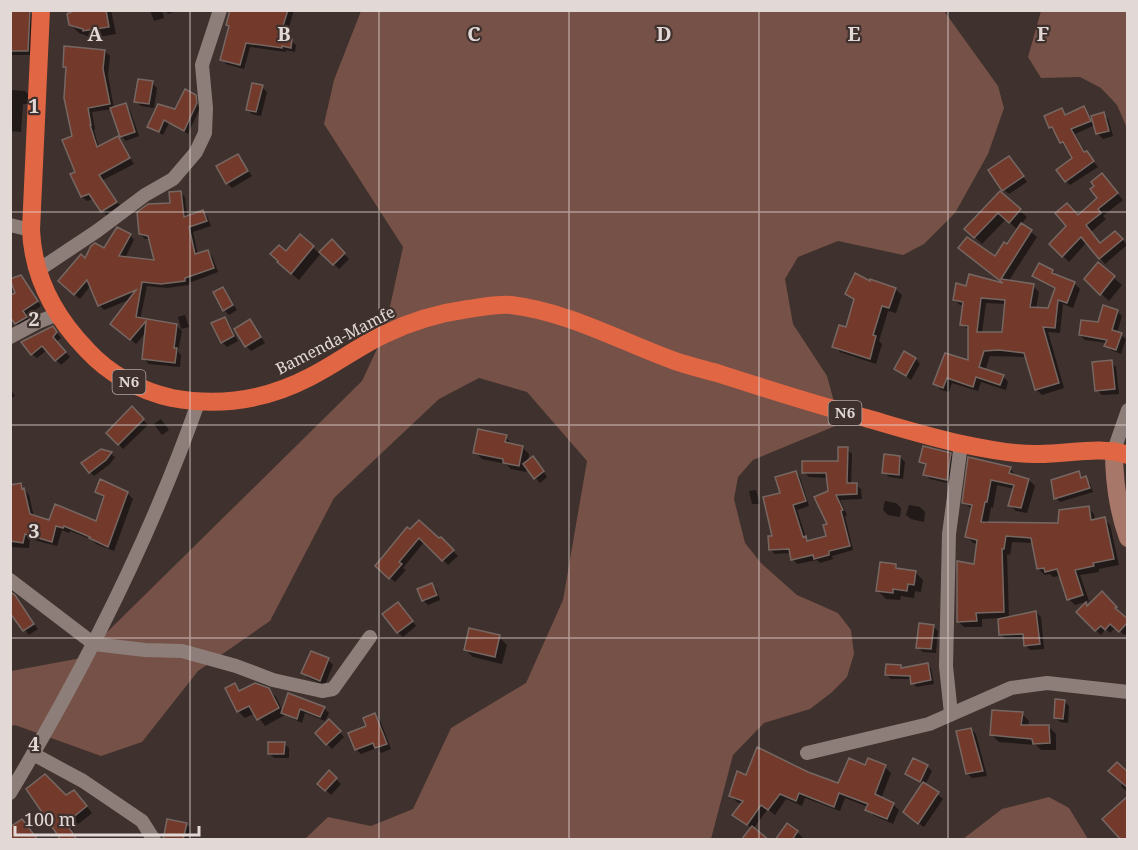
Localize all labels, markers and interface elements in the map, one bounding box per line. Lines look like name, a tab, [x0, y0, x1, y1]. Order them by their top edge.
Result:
text: A	[87, 20, 103, 47]
text: B	[277, 20, 291, 47]
text: C	[467, 20, 481, 47]
text: D	[656, 20, 672, 47]
text: E	[847, 20, 861, 47]
text: F	[1037, 20, 1049, 47]
text: 1	[28, 92, 40, 119]
street label: Bamenda-Mamfe	[272, 300, 398, 380]
text: 2	[28, 305, 40, 332]
road number: N6	[112, 370, 146, 394]
road number: N6	[828, 401, 862, 425]
text: 3	[28, 517, 40, 544]
text: 4	[28, 730, 40, 757]
scale bar	[15, 799, 200, 837]
text: 100 m	[24, 807, 76, 831]

